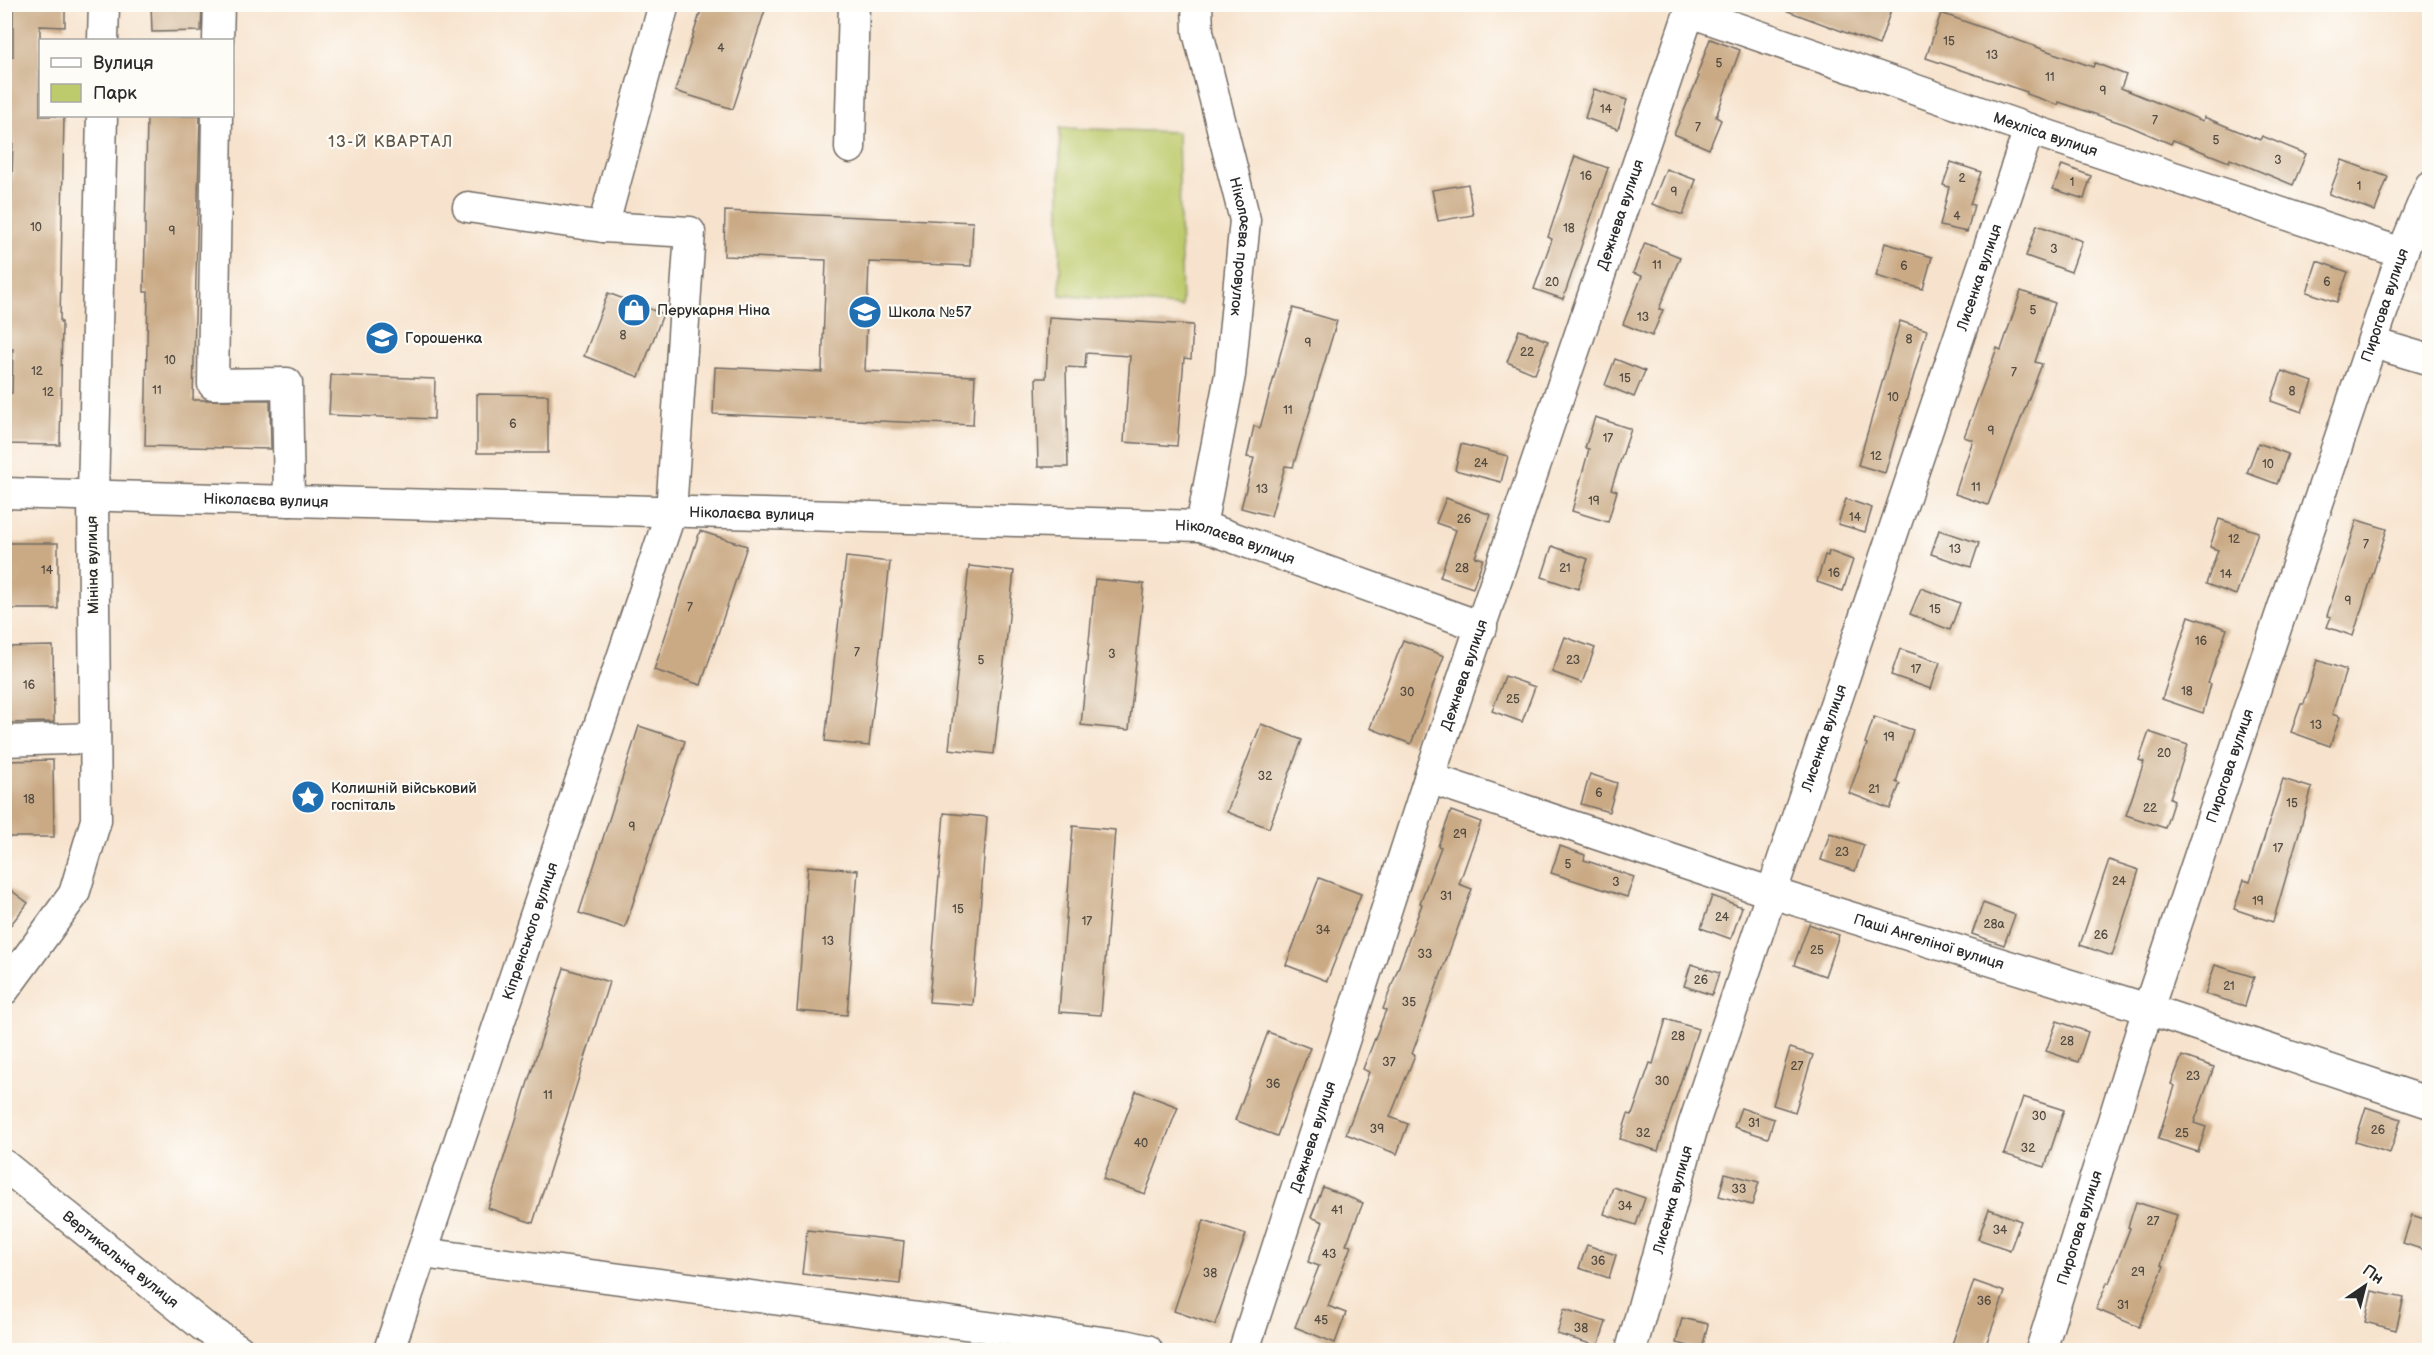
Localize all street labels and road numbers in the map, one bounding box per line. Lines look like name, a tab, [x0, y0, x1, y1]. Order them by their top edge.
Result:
street label: Мехліса вулиця	[1991, 108, 2100, 161]
street label: Дежнева вулиця	[1593, 157, 1648, 273]
street label: Ніколаєва провулок	[1225, 175, 1255, 317]
street label: Лисенка вулиця	[1952, 221, 2006, 334]
street label: Пирогова вулиця	[2357, 245, 2413, 364]
street label: Ніколаєва вулиця	[203, 489, 329, 511]
street label: Ніколаєва вулиця	[689, 502, 815, 525]
street label: Мініна вулиця	[83, 516, 103, 614]
street label: Ніколаєва вулиця	[1175, 516, 1297, 568]
street label: Дежнева вулиця	[1436, 617, 1492, 733]
street label: Лисенка вулиця	[1797, 682, 1851, 795]
street label: Пирогова вулиця	[2202, 706, 2258, 825]
street label: Кіпренського вулиця	[498, 860, 562, 1002]
street label: Паші Ангеліної вулиця	[1851, 909, 2006, 974]
street label: Дежнева вулиця	[1286, 1079, 1340, 1195]
street label: Лисенка вулиця	[1648, 1143, 1697, 1257]
street label: Пирогова вулиця	[2052, 1168, 2106, 1287]
street label: Вертикальна вулиця	[59, 1207, 183, 1312]

